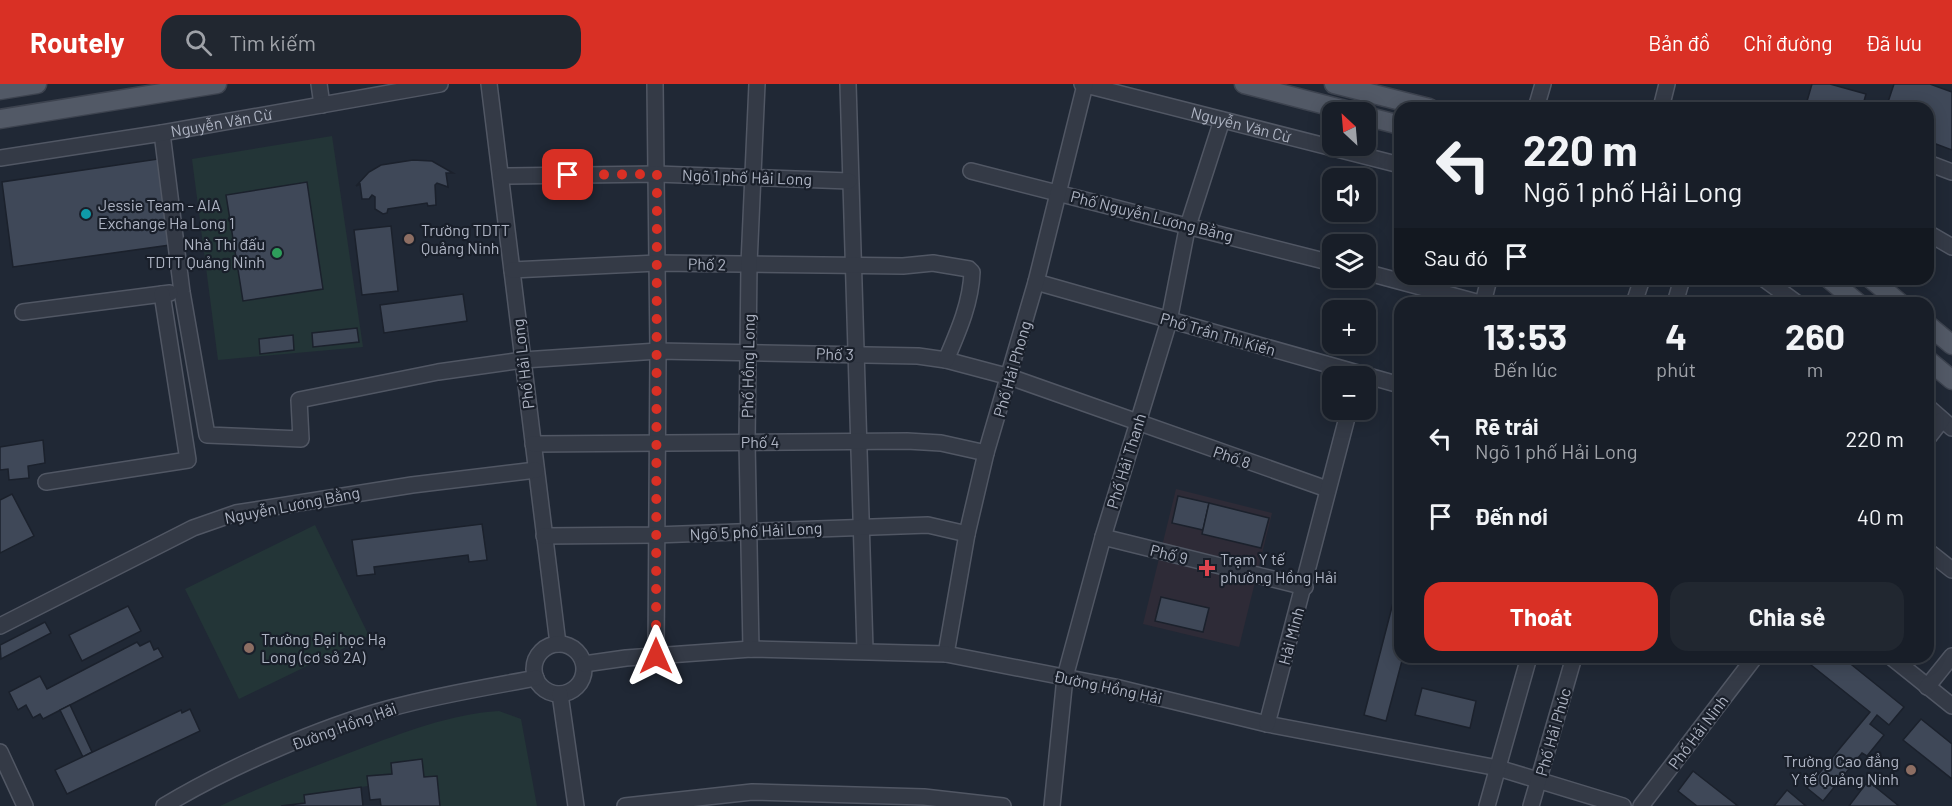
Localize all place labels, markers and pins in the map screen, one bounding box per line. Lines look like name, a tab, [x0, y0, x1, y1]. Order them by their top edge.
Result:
pin	[542, 149, 593, 200]
place label: Jessie Team - AIA Exchange Ha Long 1	[98, 195, 235, 232]
marker: Jessie Team - AIA Exchange Ha Long 1	[79, 207, 93, 221]
place label: Trường TDTT Quảng Ninh	[421, 220, 510, 257]
marker: Trường TDTT Quảng Ninh	[402, 232, 416, 246]
place label: Nhà Thi đấu TDTT Quảng Ninh	[146, 234, 265, 271]
marker: Nhà Thi đấu TDTT Quảng Ninh	[270, 246, 284, 260]
place label: Trạm Y tế phường Hồng Hải	[1220, 549, 1337, 586]
marker: Trạm Y tế phường Hồng Hải	[1198, 559, 1216, 577]
place label: Trường Đại học Hạ Long (cơ sở 2A)	[261, 629, 386, 666]
marker: Trường Đại học Hạ Long (cơ sở 2A)	[242, 641, 256, 655]
place label: Trường Cao đẳng Y tế Quảng Ninh	[1784, 751, 1899, 788]
marker: Trường Cao đẳng Y tế Quảng Ninh	[1904, 763, 1918, 777]

